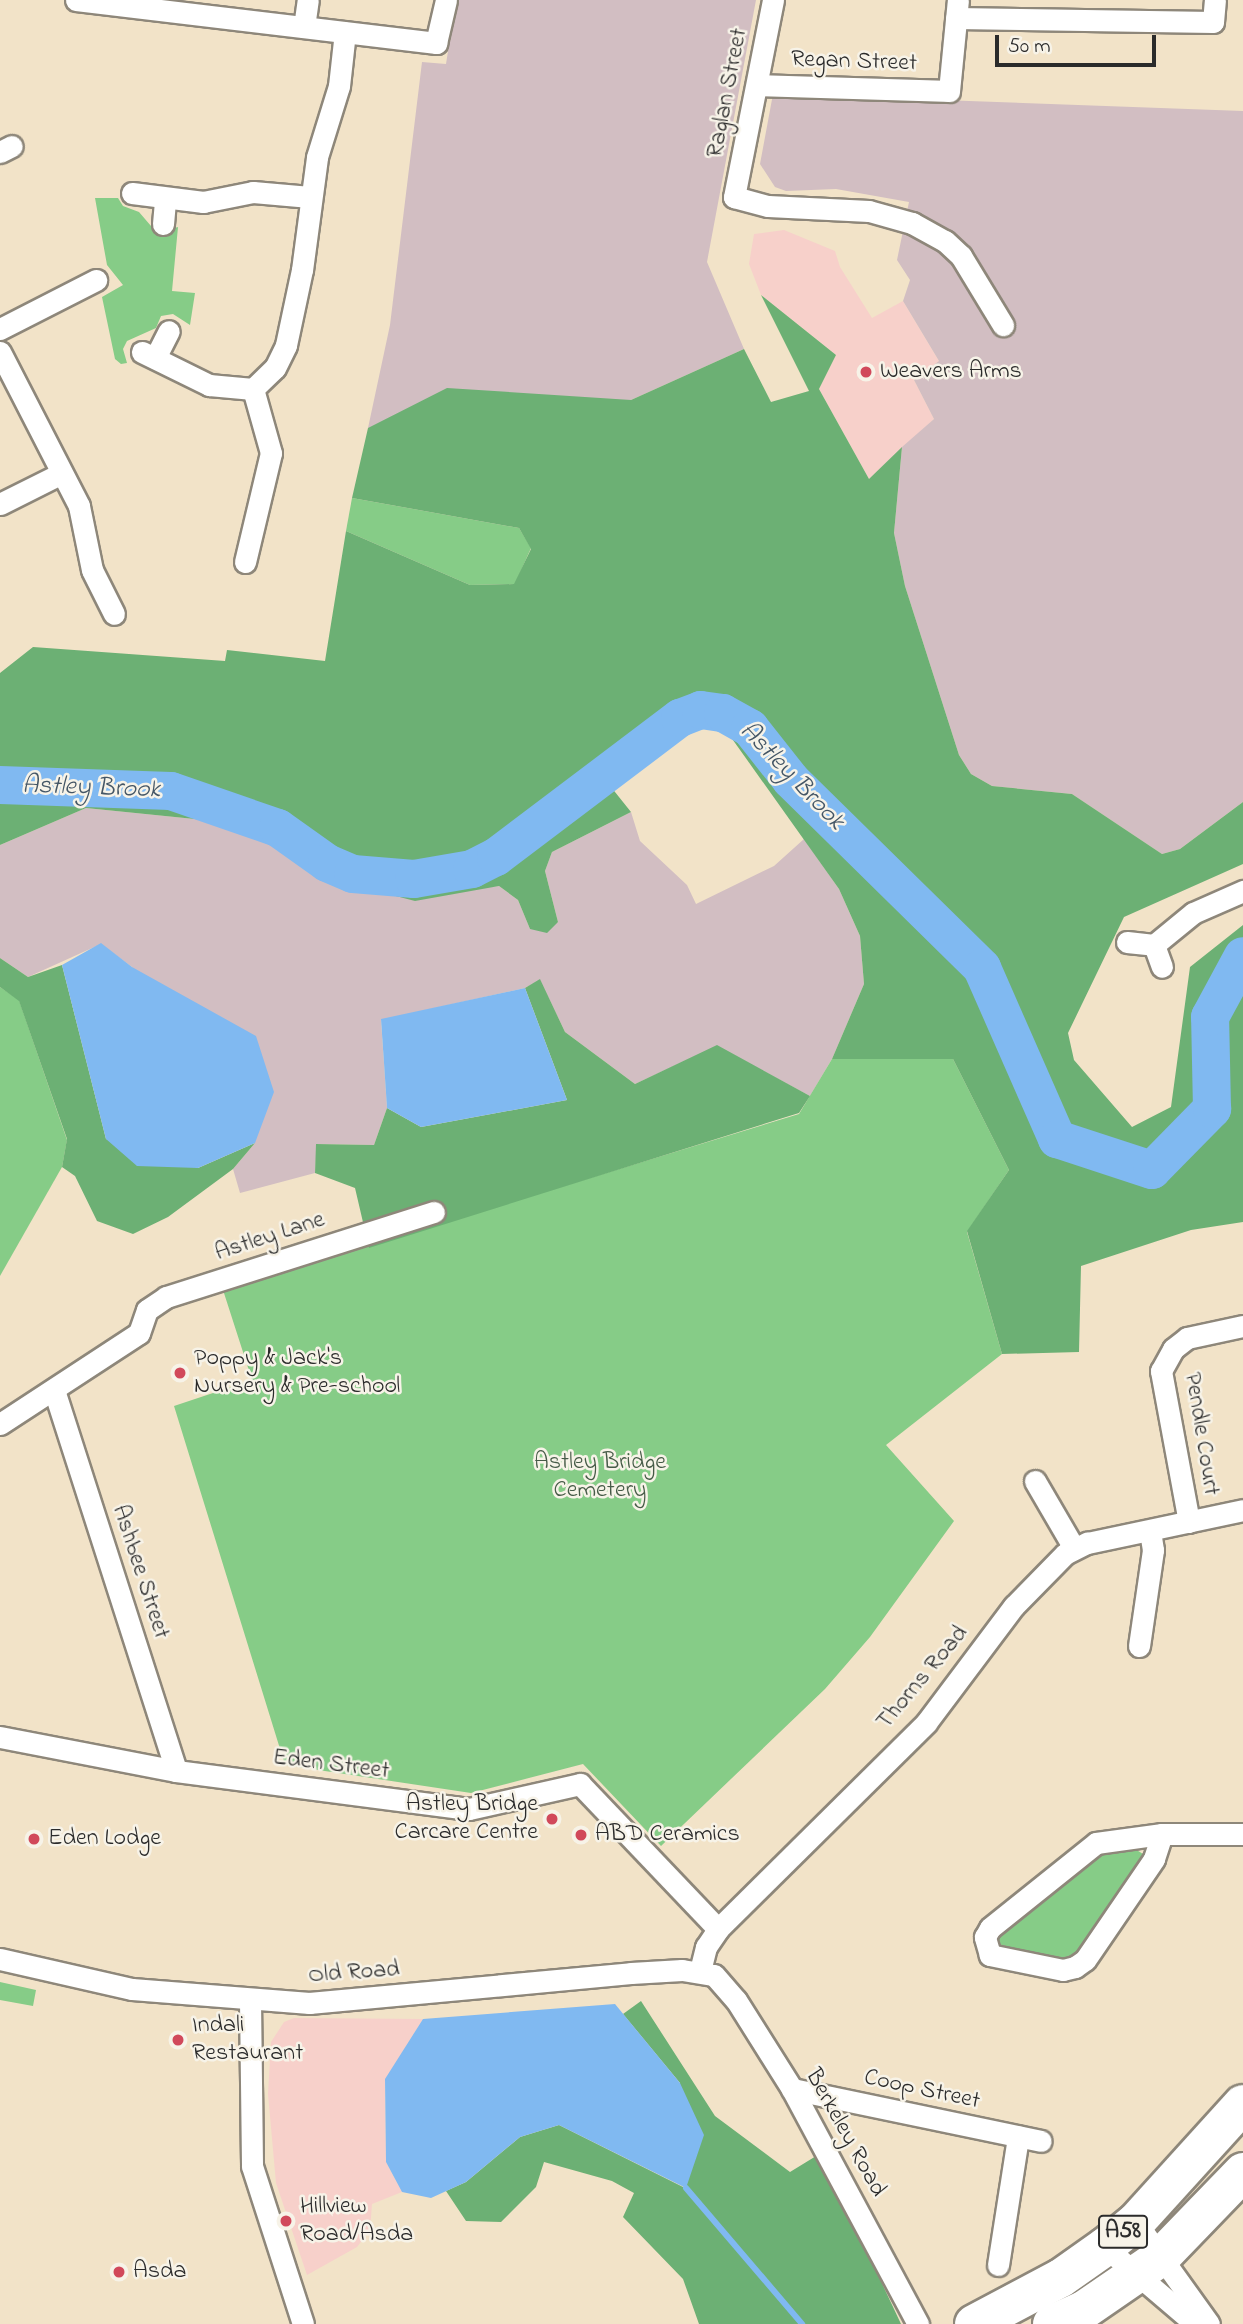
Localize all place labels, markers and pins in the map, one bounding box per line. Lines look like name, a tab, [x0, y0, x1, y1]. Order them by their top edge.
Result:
place label: Weavers Arms	[880, 358, 1022, 386]
marker: Weavers Arms	[858, 364, 874, 380]
place label: Poppy & Jack's Nursery & Pre-school	[194, 1345, 400, 1401]
marker: Poppy & Jack's Nursery & Pre-school	[172, 1365, 188, 1381]
place label: Astley Bridge Carcare Centre	[395, 1791, 538, 1847]
marker: Astley Bridge Carcare Centre	[544, 1811, 560, 1827]
place label: ABD Ceramics	[595, 1821, 740, 1849]
place label: Eden Lodge	[48, 1825, 161, 1853]
marker: ABD Ceramics	[573, 1827, 589, 1843]
marker: Eden Lodge	[26, 1831, 42, 1847]
place label: Indali Restaurant	[192, 2012, 303, 2068]
marker: Indali Restaurant	[170, 2032, 186, 2048]
place label: Hillview Road/Asda	[300, 2193, 413, 2249]
marker: Hillview Road/Asda	[278, 2213, 294, 2229]
place label: Asda	[133, 2258, 186, 2286]
marker: Asda	[111, 2264, 127, 2280]

